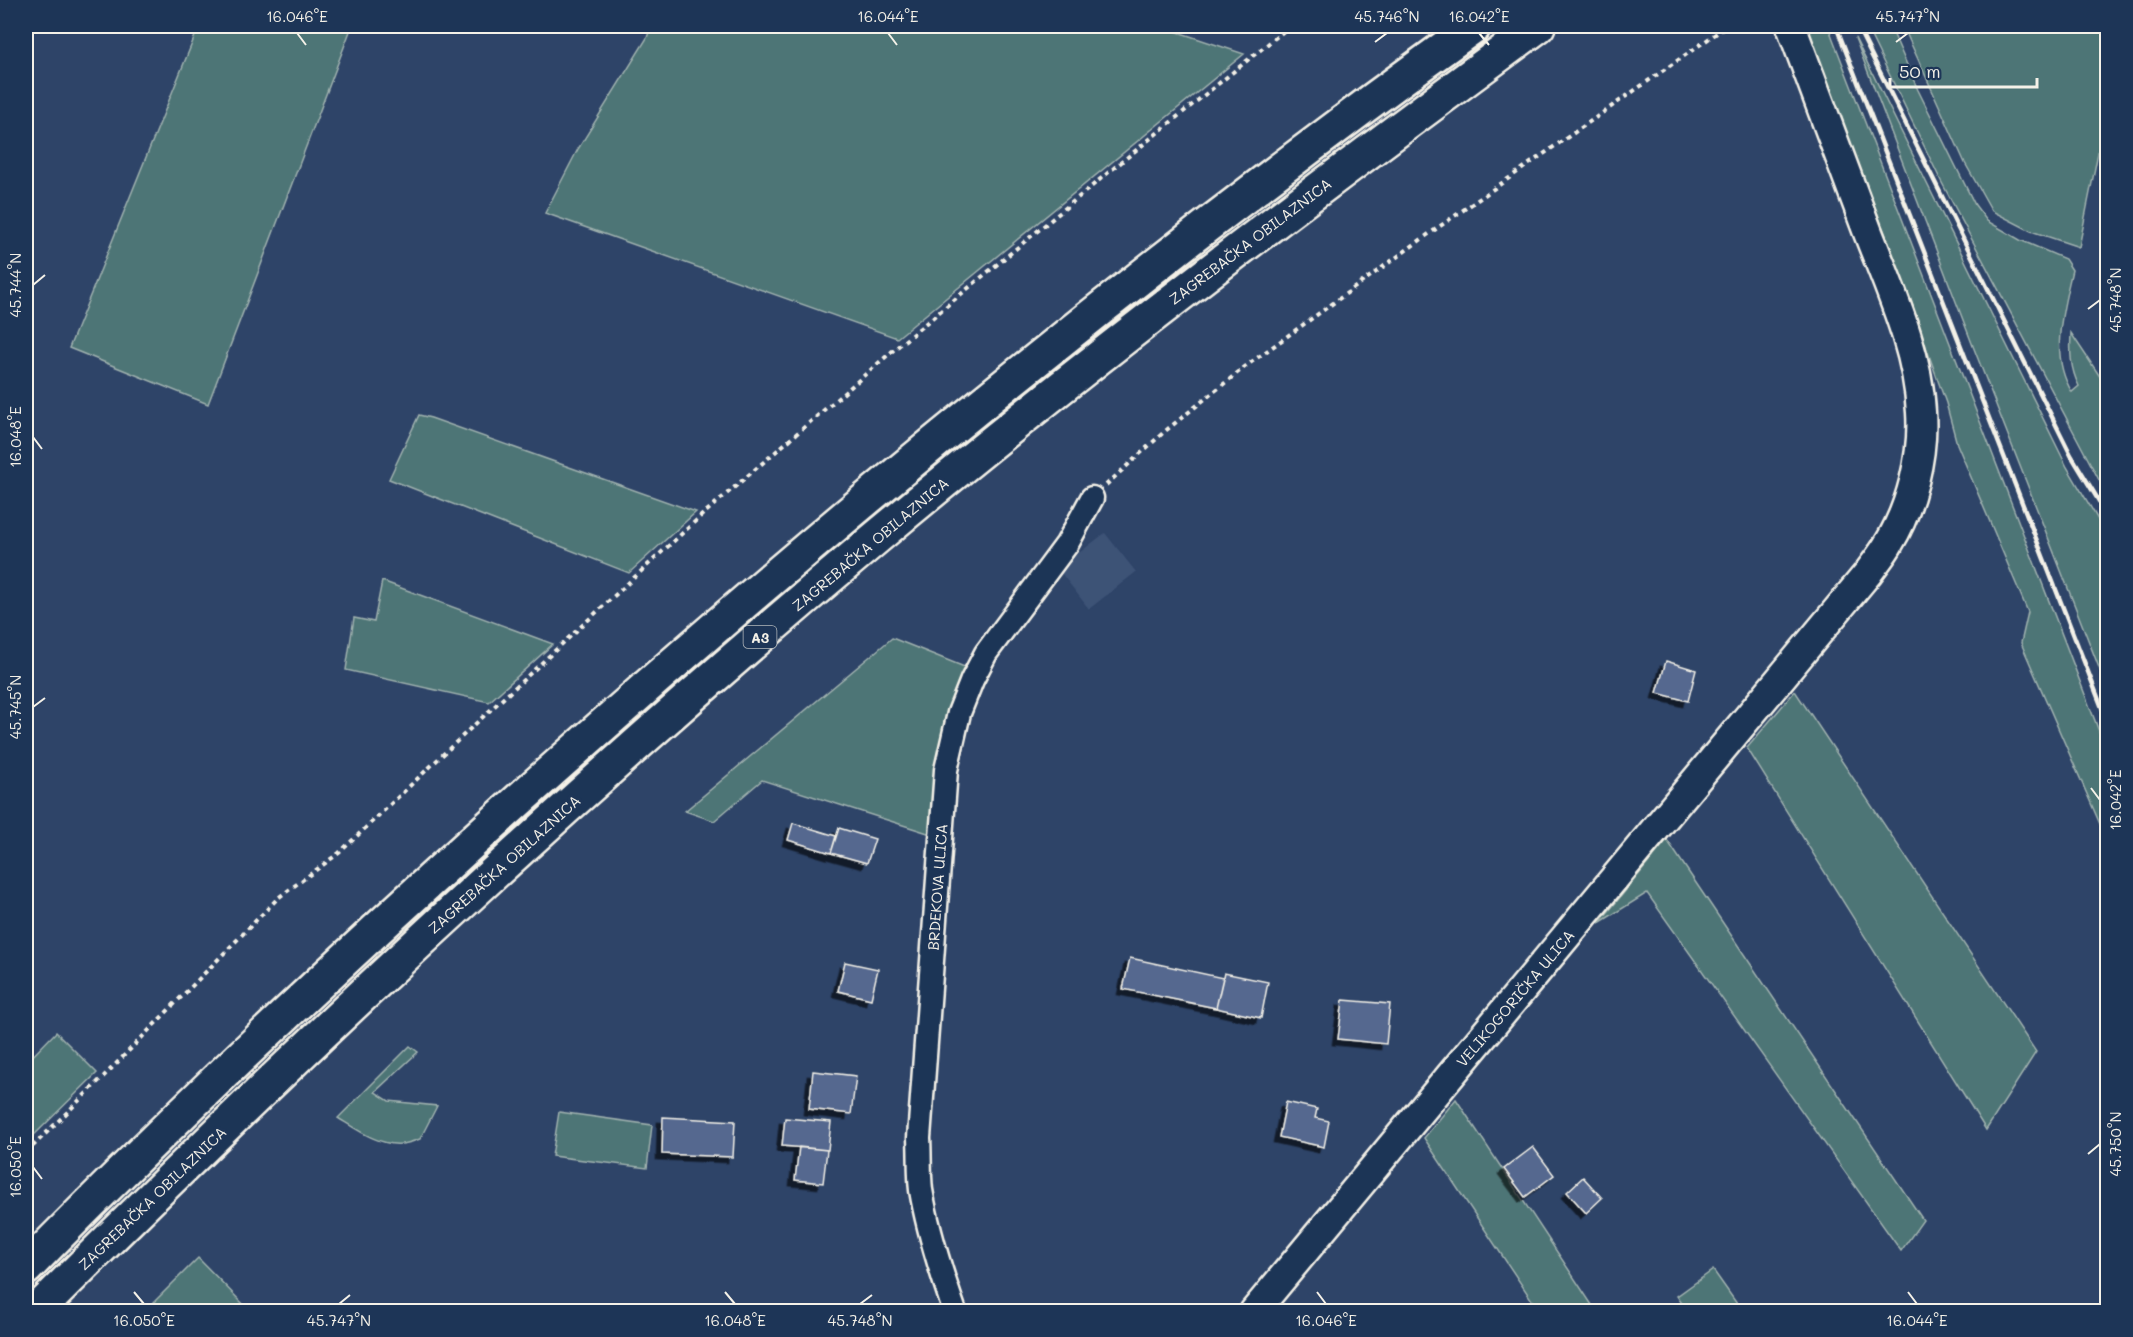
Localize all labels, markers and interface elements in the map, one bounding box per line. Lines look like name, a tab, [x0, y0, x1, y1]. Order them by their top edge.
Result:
text: 16.046°E	[266, 6, 328, 26]
text: 16.044°E	[857, 6, 919, 26]
text: 45.746°N	[1354, 6, 1420, 26]
text: 16.042°E	[1449, 6, 1510, 26]
text: 45.747°N	[1876, 6, 1940, 26]
scale bar	[1890, 51, 2037, 89]
text: 50 m	[1899, 59, 1941, 83]
street label: ZAGREBAČKA OBILAZNICA	[1165, 173, 1335, 309]
text: 45.744°N	[5, 253, 25, 317]
text: 45.748°N	[2105, 267, 2125, 333]
text: 16.048°E	[5, 406, 25, 468]
street label: ZAGREBAČKA OBILAZNICA	[788, 473, 952, 615]
road number: A3	[744, 626, 777, 648]
text: 45.745°N	[5, 675, 25, 739]
text: 16.042°E	[2105, 769, 2125, 831]
street label: ZAGREBAČKA OBILAZNICA	[424, 790, 584, 938]
street label: BRDEKOVA ULICA	[923, 823, 951, 951]
street label: VELIKOGORIČKA ULICA	[1452, 925, 1578, 1071]
text: 45.750°N	[2105, 1111, 2125, 1177]
street label: ZAGREBAČKA OBILAZNICA	[74, 1122, 230, 1274]
text: 16.050°E	[5, 1136, 25, 1198]
text: 16.050°E	[113, 1310, 175, 1330]
text: 45.747°N	[307, 1310, 371, 1330]
text: 16.048°E	[704, 1310, 766, 1330]
text: 45.748°N	[827, 1310, 893, 1330]
text: 16.046°E	[1295, 1310, 1357, 1330]
text: 16.044°E	[1886, 1310, 1948, 1330]

